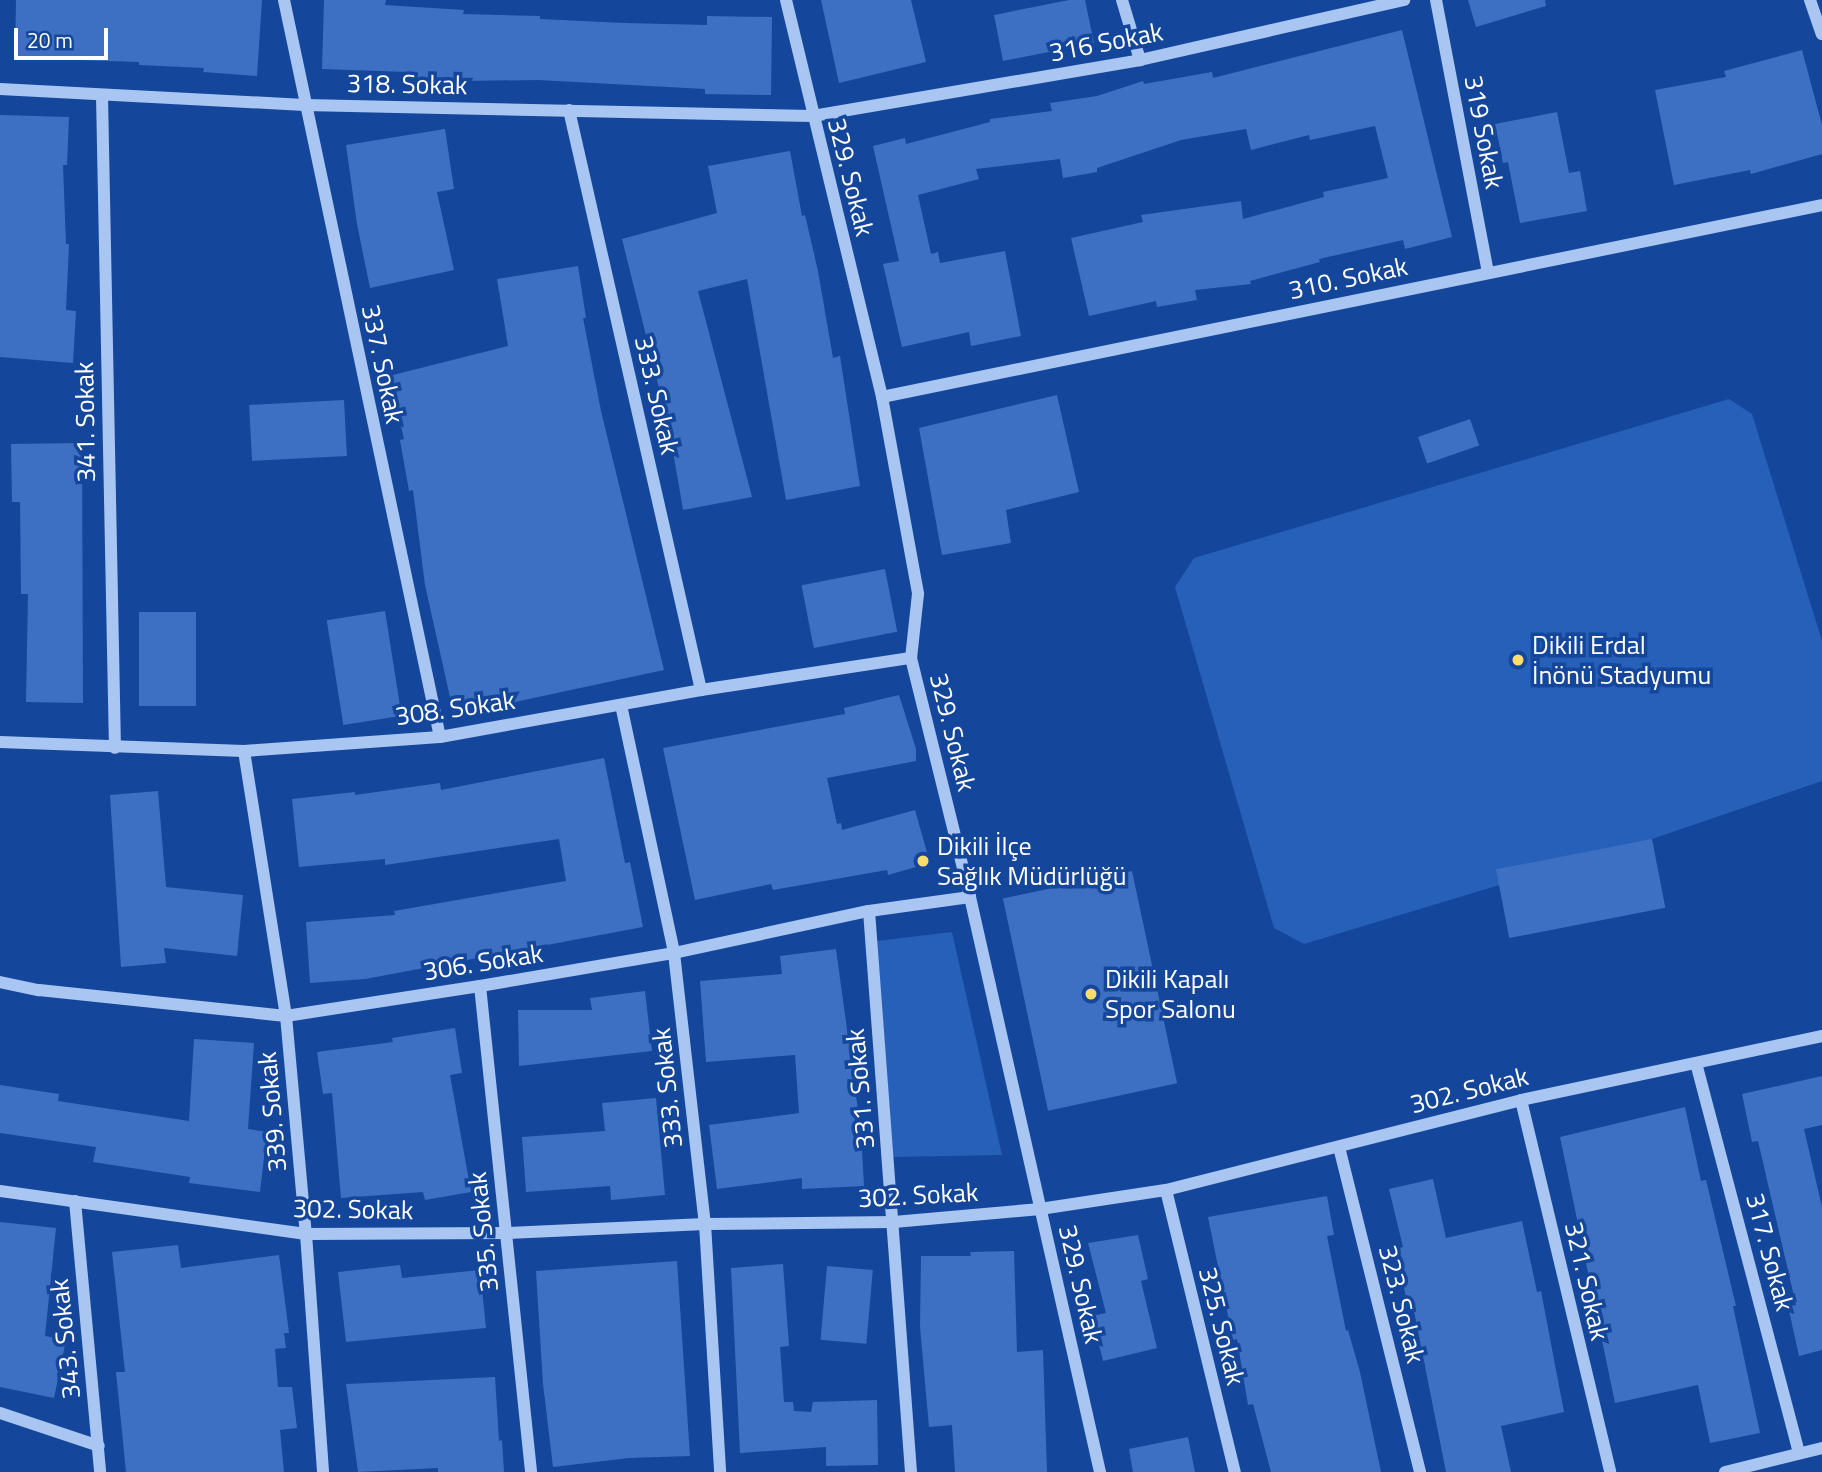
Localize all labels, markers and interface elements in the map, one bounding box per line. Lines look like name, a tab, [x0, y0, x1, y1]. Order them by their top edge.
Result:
scale bar	[18, 14, 112, 58]
street label: 316 Sokak	[1047, 16, 1165, 68]
text: 20 m	[27, 24, 73, 56]
street label: 318. Sokak	[346, 67, 468, 101]
street label: 319 Sokak	[1458, 73, 1510, 191]
street label: 329. Sokak	[821, 115, 881, 239]
street label: 310. Sokak	[1286, 250, 1410, 306]
street label: 337. Sokak	[355, 302, 411, 426]
street label: 333. Sokak	[628, 333, 686, 457]
street label: 341. Sokak	[68, 361, 102, 483]
place label: Dikili Erdal İnönü Stadyumu	[1532, 629, 1711, 690]
marker: Dikili Erdal İnönü Stadyumu	[1510, 652, 1526, 668]
street label: 329. Sokak	[923, 670, 983, 794]
street label: 308. Sokak	[393, 684, 517, 732]
place label: Dikili İlçe Sağlık Müdürlüğü	[937, 830, 1127, 892]
marker: Dikili İlçe Sağlık Müdürlüğü	[915, 853, 931, 869]
street label: 306. Sokak	[421, 937, 545, 987]
place label: Dikili Kapalı Spor Salonu	[1105, 963, 1236, 1024]
marker: Dikili Kapalı Spor Salonu	[1083, 986, 1099, 1002]
street label: 333. Sokak	[645, 1026, 689, 1150]
street label: 331. Sokak	[839, 1028, 881, 1150]
street label: 339. Sokak	[251, 1051, 293, 1173]
street label: 302. Sokak	[1407, 1060, 1531, 1120]
street label: 335. Sokak	[461, 1170, 505, 1294]
street label: 302. Sokak	[857, 1176, 979, 1214]
street label: 317. Sokak	[1739, 1190, 1801, 1314]
street label: 302. Sokak	[292, 1192, 414, 1226]
street label: 321. Sokak	[1558, 1219, 1616, 1343]
street label: 329. Sokak	[1052, 1222, 1110, 1346]
street label: 323. Sokak	[1372, 1242, 1432, 1366]
street label: 325. Sokak	[1192, 1264, 1252, 1388]
street label: 343. Sokak	[43, 1277, 87, 1401]

